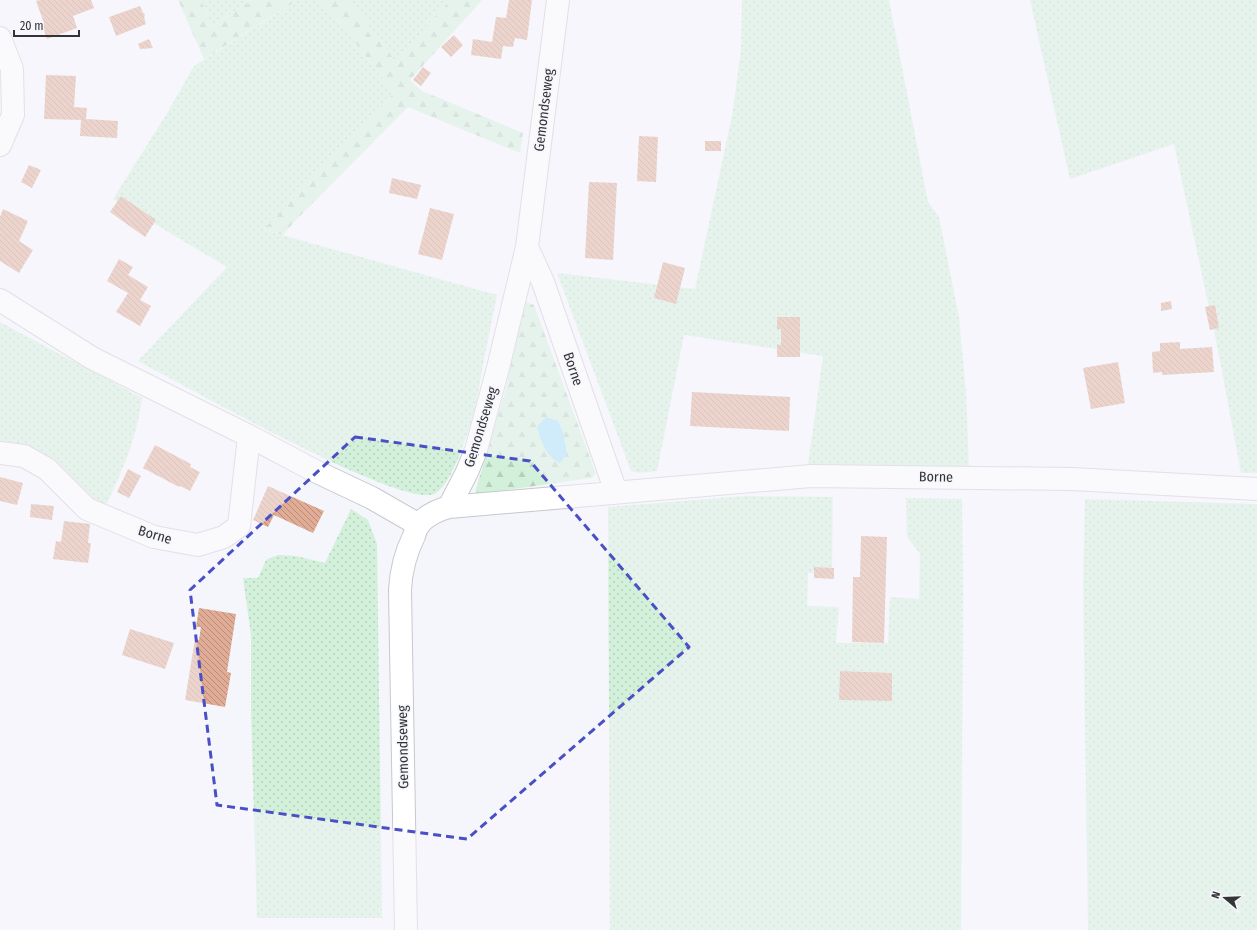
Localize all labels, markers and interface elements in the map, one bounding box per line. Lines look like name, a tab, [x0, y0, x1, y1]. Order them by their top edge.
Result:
scale bar	[14, 12, 79, 38]
text: 20 m	[20, 19, 44, 33]
street label: Gemondseweg	[530, 67, 558, 152]
street label: Borne	[559, 350, 587, 388]
street label: Gemondseweg	[461, 384, 501, 469]
street label: Borne	[919, 468, 953, 486]
street label: Borne	[136, 522, 174, 548]
street label: Gemondseweg	[394, 705, 412, 789]
north arrow	[1205, 878, 1245, 918]
text: N	[1209, 890, 1223, 900]

